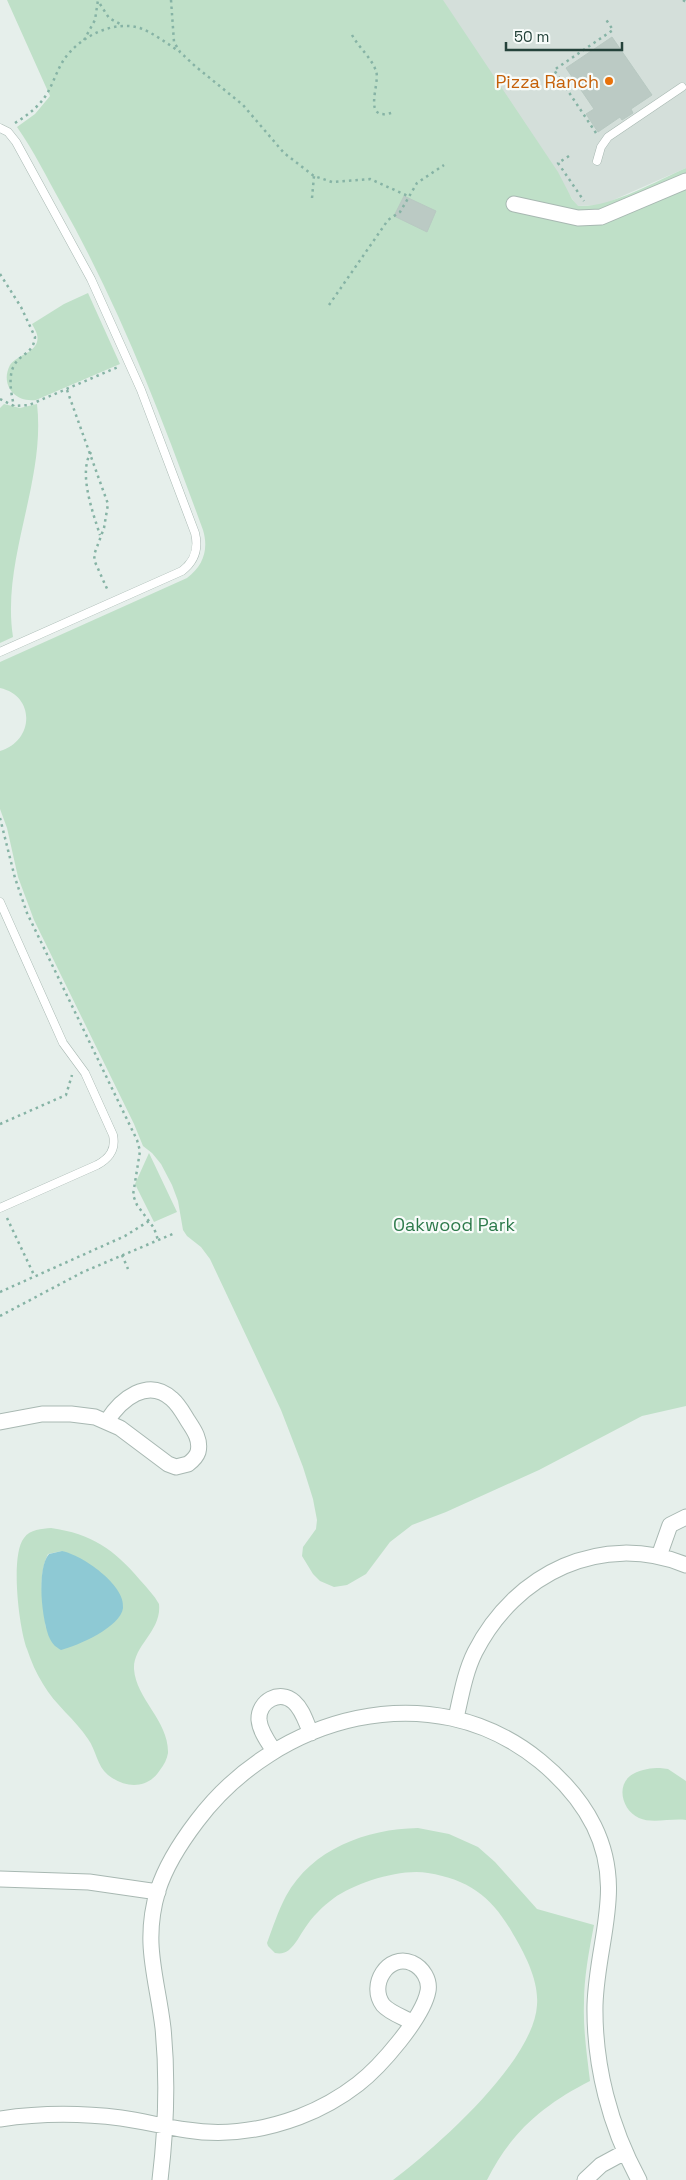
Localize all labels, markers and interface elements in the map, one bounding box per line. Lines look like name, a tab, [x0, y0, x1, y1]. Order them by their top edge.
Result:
scale bar	[506, 20, 622, 52]
text: 50 m	[514, 27, 549, 46]
place label: Pizza Ranch	[496, 70, 599, 93]
marker: Pizza Ranch	[603, 75, 615, 87]
park label: Oakwood Park	[393, 1213, 515, 1236]

